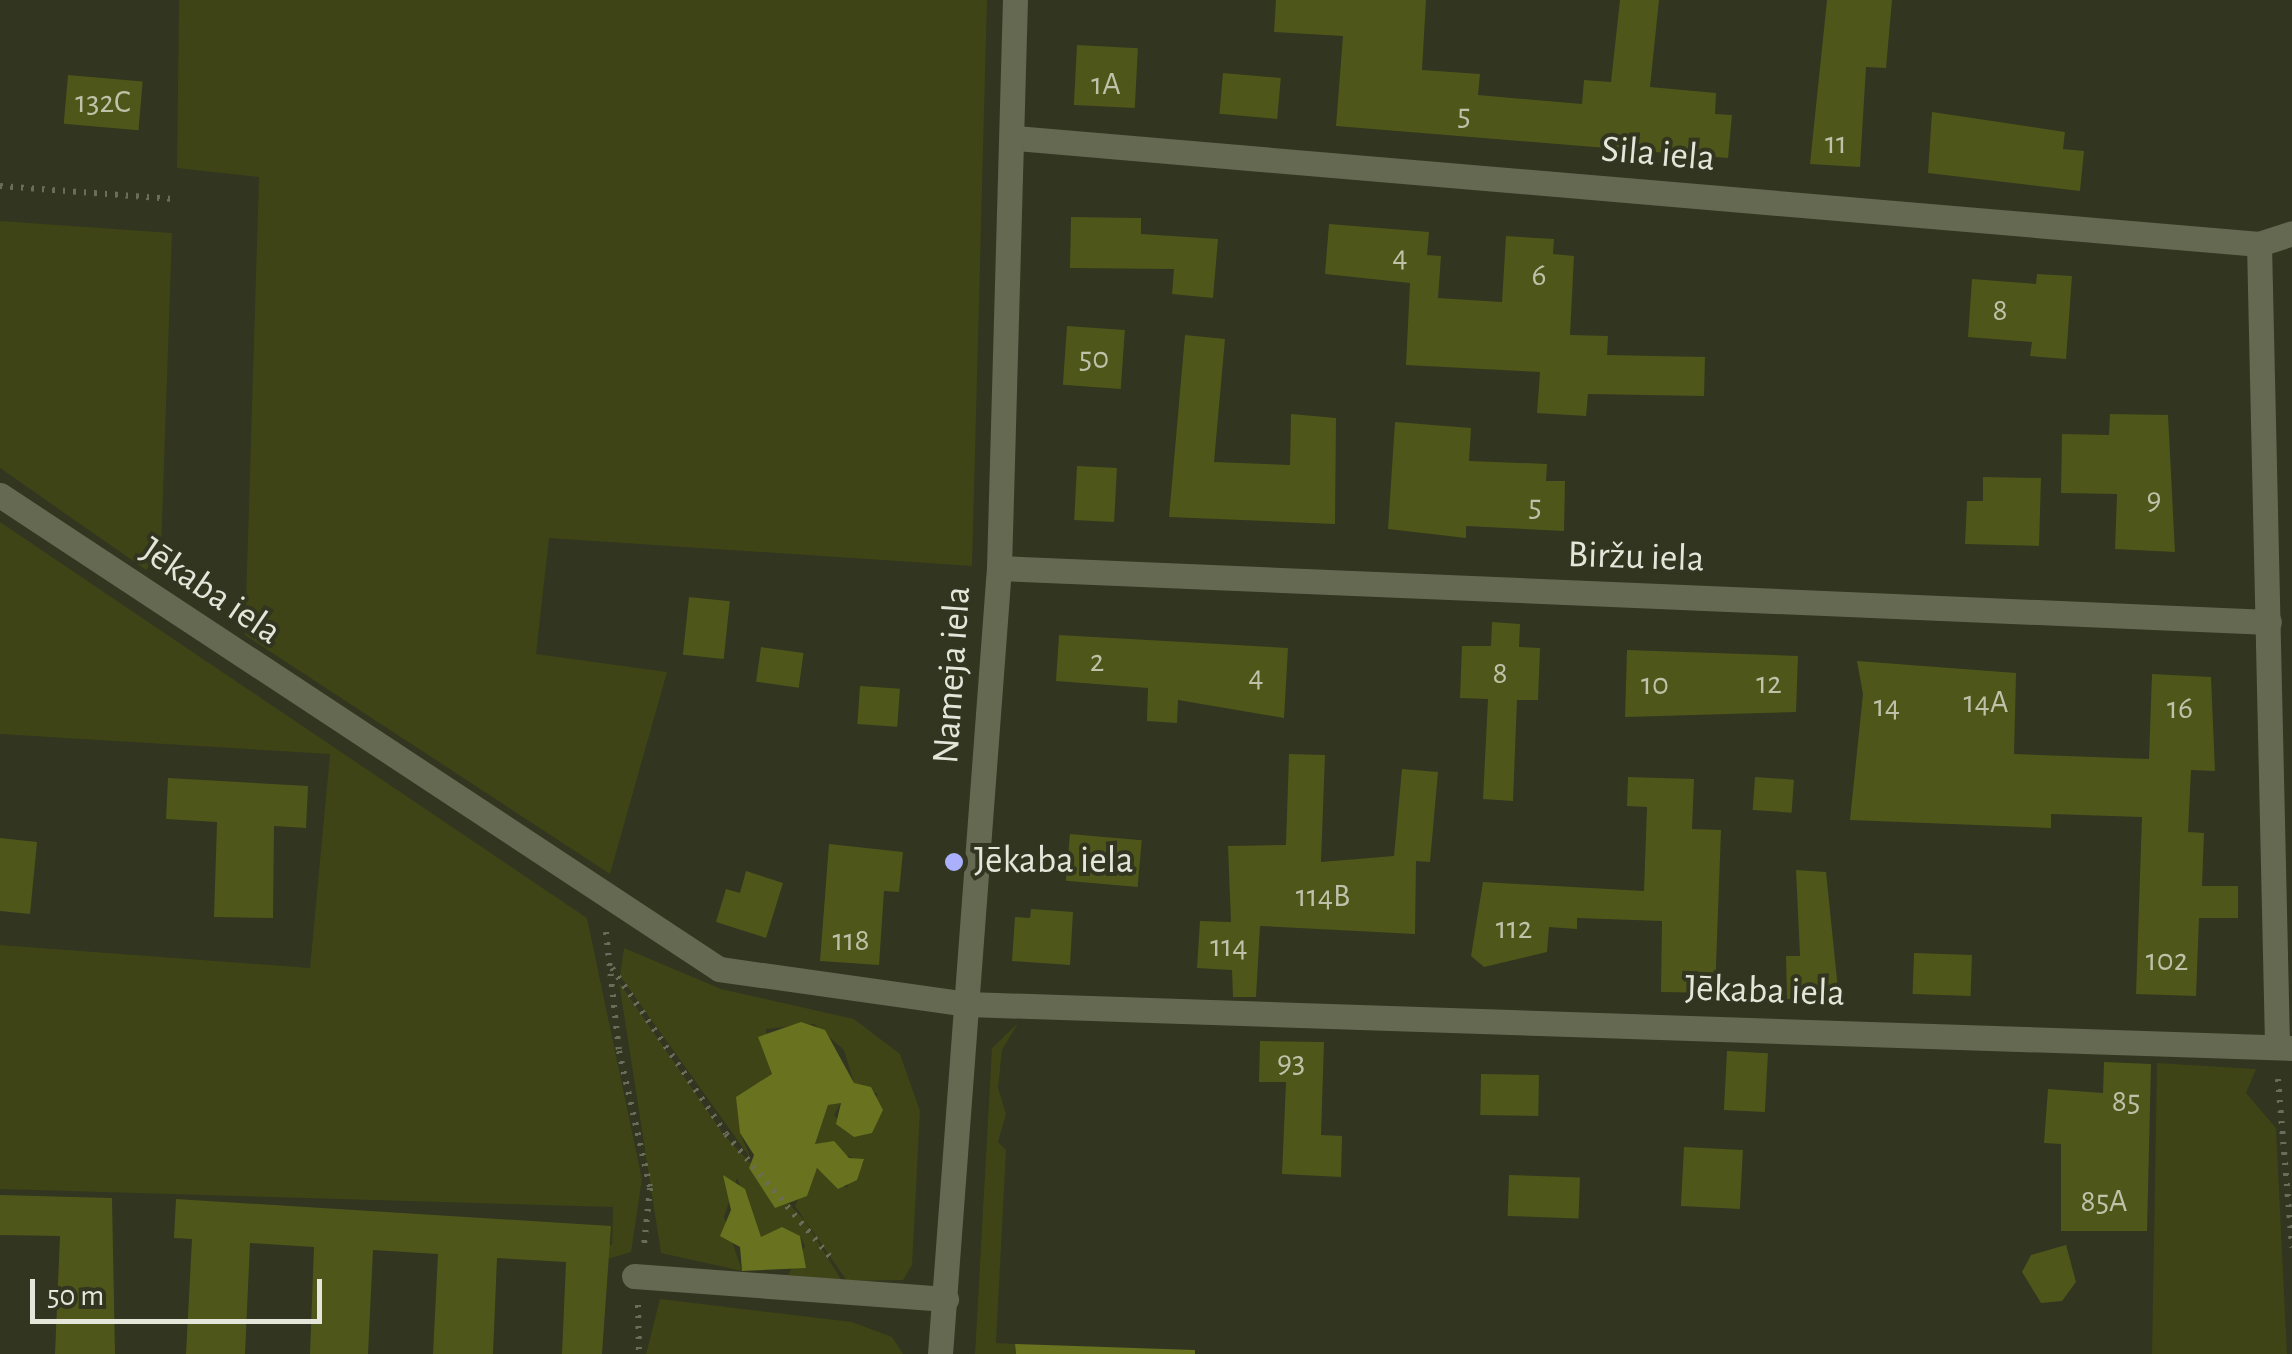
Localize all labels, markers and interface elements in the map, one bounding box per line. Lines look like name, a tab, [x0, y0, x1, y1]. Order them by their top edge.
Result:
house number: 1A	[1091, 65, 1121, 103]
house number: 132C	[75, 83, 131, 121]
house number: 5	[1457, 96, 1471, 134]
house number: 11	[1825, 124, 1847, 162]
street label: Sila iela	[1599, 127, 1717, 183]
house number: 4	[1392, 237, 1408, 275]
house number: 6	[1531, 256, 1547, 294]
house number: 8	[1992, 291, 2008, 329]
house number: 50	[1079, 339, 1109, 377]
house number: 9	[2146, 480, 2162, 518]
house number: 5	[1528, 487, 1542, 525]
street label: Jēkaba iela	[131, 528, 289, 656]
street label: Biržu iela	[1567, 533, 1705, 583]
street label: Nameja iela	[924, 585, 982, 765]
house number: 2	[1090, 642, 1104, 680]
house number: 8	[1492, 654, 1508, 692]
house number: 4	[1248, 657, 1264, 695]
house number: 12	[1756, 664, 1782, 702]
house number: 10	[1641, 665, 1669, 703]
house number: 14A	[1964, 683, 2008, 721]
house number: 14	[1874, 687, 1900, 725]
house number: 16	[2167, 689, 2193, 727]
place label: Jēkaba iela	[974, 839, 1134, 885]
marker: Jēkaba iela	[943, 851, 965, 873]
house number: 114B	[1296, 877, 1350, 915]
house number: 112	[1496, 909, 1532, 947]
house number: 118	[832, 921, 870, 959]
house number: 114	[1210, 927, 1248, 965]
house number: 102	[2146, 941, 2188, 979]
street label: Jēkaba iela	[1684, 966, 1846, 1018]
house number: 93	[1277, 1043, 1305, 1081]
house number: 85	[2112, 1082, 2140, 1120]
house number: 85A	[2080, 1182, 2128, 1220]
scale bar	[35, 1259, 328, 1321]
text: 50 m	[47, 1281, 104, 1311]

